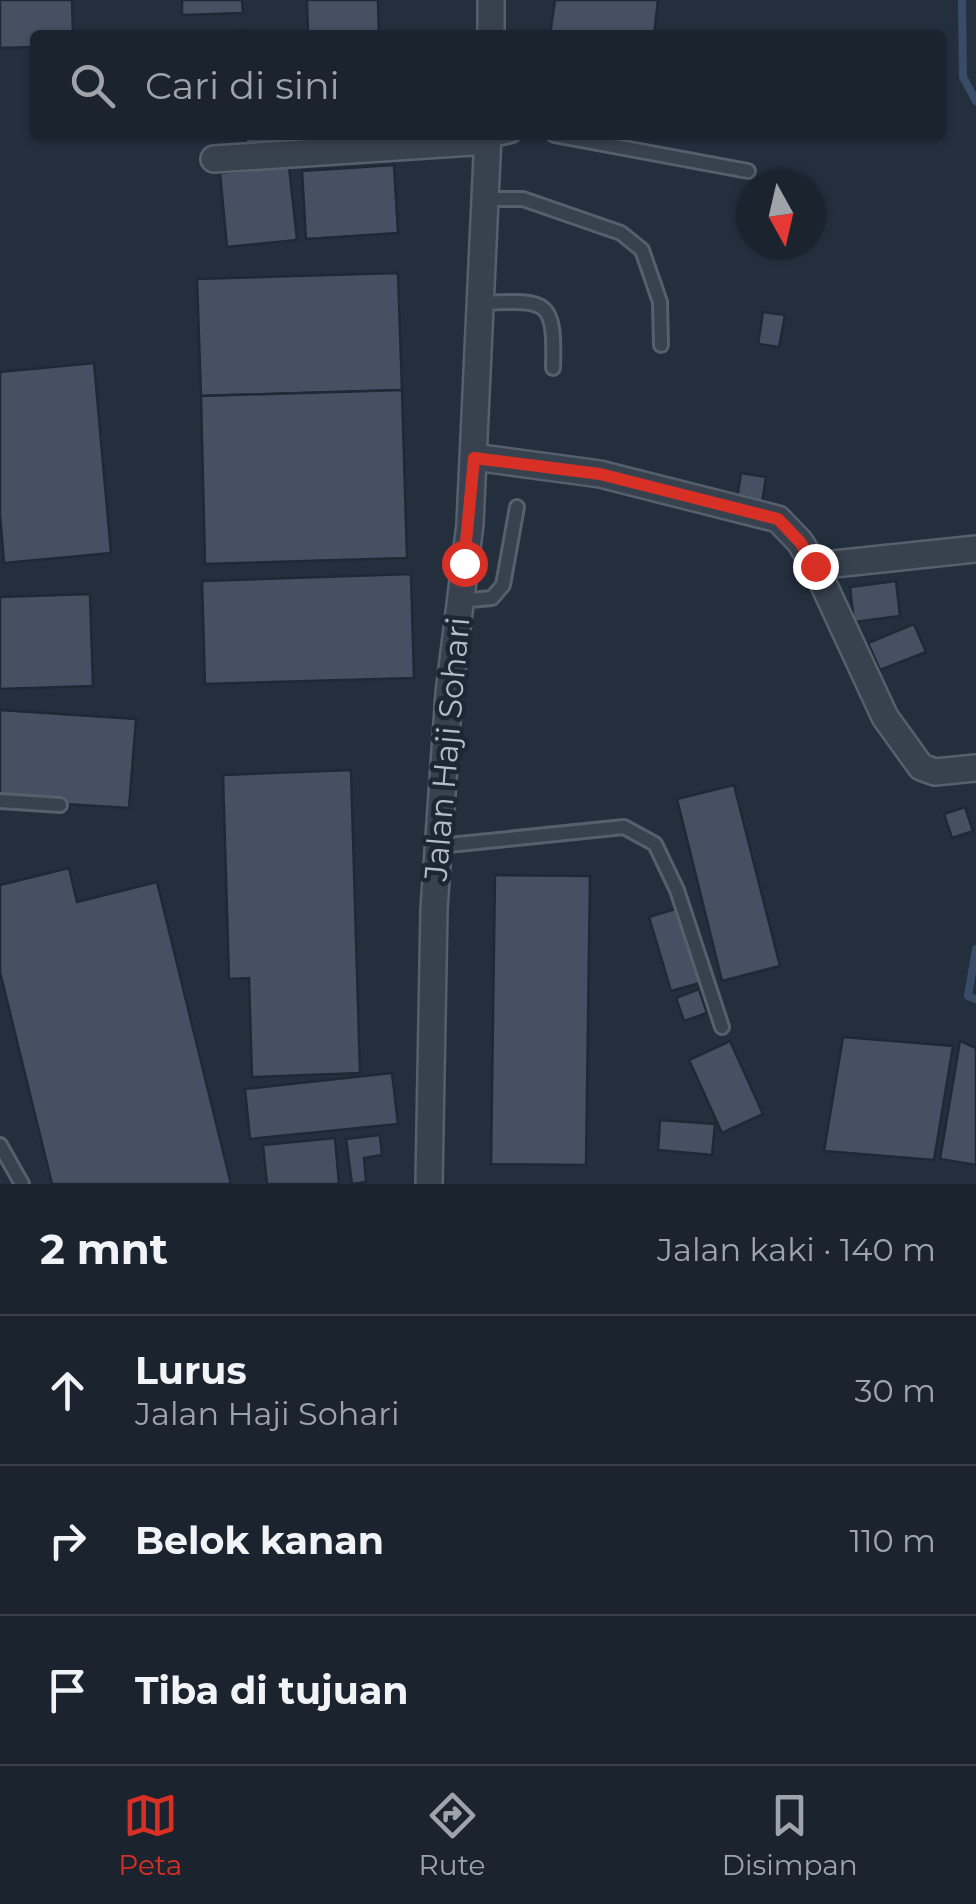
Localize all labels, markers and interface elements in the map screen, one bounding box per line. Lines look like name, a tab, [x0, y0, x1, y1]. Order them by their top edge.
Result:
search box	[30, 30, 946, 140]
icon: search	[65, 58, 120, 113]
text: Cari di sini	[145, 62, 340, 109]
north arrow	[736, 170, 826, 260]
route start	[442, 541, 488, 587]
route end	[793, 544, 839, 590]
street label: Jalan Haji Sohari	[415, 615, 477, 883]
text: 2 mnt	[40, 1223, 168, 1275]
text: Jalan kaki · 140 m	[657, 1230, 936, 1269]
text: Lurus	[135, 1347, 247, 1394]
icon: ahead	[40, 1363, 95, 1418]
text: 30 m	[854, 1371, 936, 1410]
text: Jalan Haji Sohari	[135, 1394, 400, 1433]
icon: right	[40, 1513, 95, 1568]
text: Belok kanan	[135, 1517, 384, 1564]
text: 110 m	[849, 1521, 936, 1560]
icon: arrive	[40, 1663, 95, 1718]
text: Tiba di tujuan	[135, 1667, 409, 1714]
tab: Peta	[118, 1788, 182, 1882]
tab: Rute	[419, 1788, 485, 1882]
tab: Disimpan	[722, 1788, 858, 1882]

